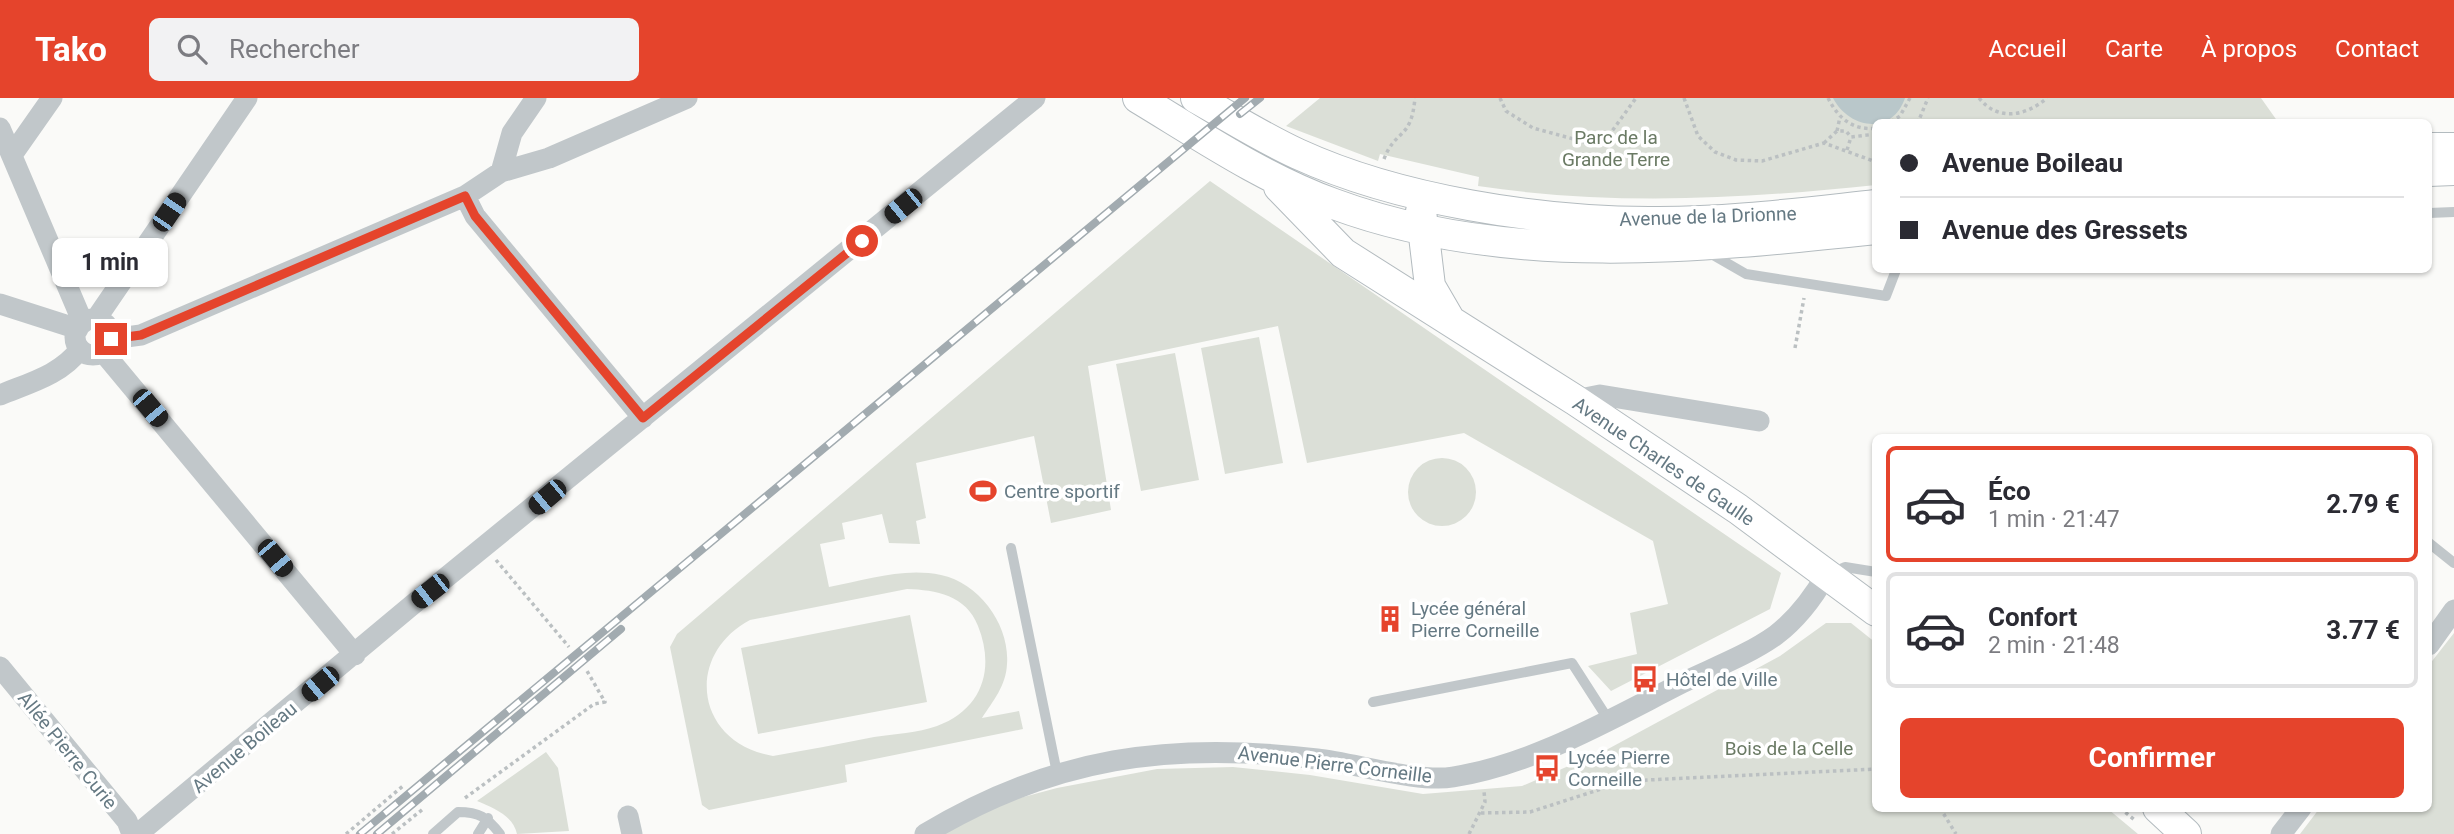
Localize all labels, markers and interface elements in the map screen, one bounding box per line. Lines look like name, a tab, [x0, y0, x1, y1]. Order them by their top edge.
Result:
search box	[149, 18, 639, 81]
text: Tako	[35, 30, 107, 69]
icon: search	[173, 30, 211, 68]
text: Rechercher	[229, 34, 360, 64]
text: Accueil	[1988, 35, 2067, 63]
text: Carte	[2105, 35, 2163, 63]
text: À propos	[2201, 35, 2297, 63]
text: Contact	[2335, 35, 2419, 63]
park label: Parc de la Grande Terre	[1562, 126, 1670, 171]
text: Avenue Boileau	[1942, 148, 2123, 178]
car	[881, 185, 926, 227]
car	[149, 189, 190, 235]
street label: Avenue de la Drionne	[1619, 202, 1797, 231]
text: Avenue des Gressets	[1942, 215, 2188, 245]
route start	[846, 225, 878, 257]
callout: 1 min	[53, 238, 169, 286]
text: 1 min	[81, 249, 139, 276]
route end	[95, 323, 127, 355]
car	[129, 385, 172, 431]
street label: Avenue Charles de Gaulle	[1568, 392, 1759, 531]
icon: car	[1904, 473, 1967, 536]
car	[525, 475, 570, 519]
sports icon: Centre sportif	[968, 476, 998, 506]
text: Éco	[1988, 476, 2031, 506]
place label: Centre sportif	[1004, 480, 1120, 503]
text: 2.79 €	[2326, 489, 2400, 519]
text: 1 min · 21:47	[1988, 506, 2120, 533]
car	[254, 535, 297, 581]
car	[407, 570, 454, 612]
place label: Lycée général Pierre Corneille	[1411, 597, 1539, 642]
icon: car	[1904, 599, 1967, 662]
text: Confort	[1988, 602, 2077, 632]
building icon: Lycée général Pierre Corneille	[1375, 604, 1405, 634]
text: 3.77 €	[2326, 615, 2400, 645]
text: 2 min · 21:48	[1988, 632, 2120, 659]
car	[298, 662, 343, 706]
bus stop icon: Hôtel de Ville	[1630, 664, 1660, 694]
place label: Hôtel de Ville	[1666, 668, 1778, 691]
street label: Allée Pierre Curie	[13, 687, 122, 814]
street label: Avenue Boileau	[187, 697, 301, 798]
button: Confirmer	[1900, 718, 2404, 798]
park label: Bois de la Celle	[1725, 737, 1853, 760]
street label: Avenue Pierre Corneille	[1237, 741, 1433, 788]
place label: Lycée Pierre Corneille	[1568, 746, 1670, 791]
bus stop icon: Lycée Pierre Corneille	[1532, 753, 1562, 783]

